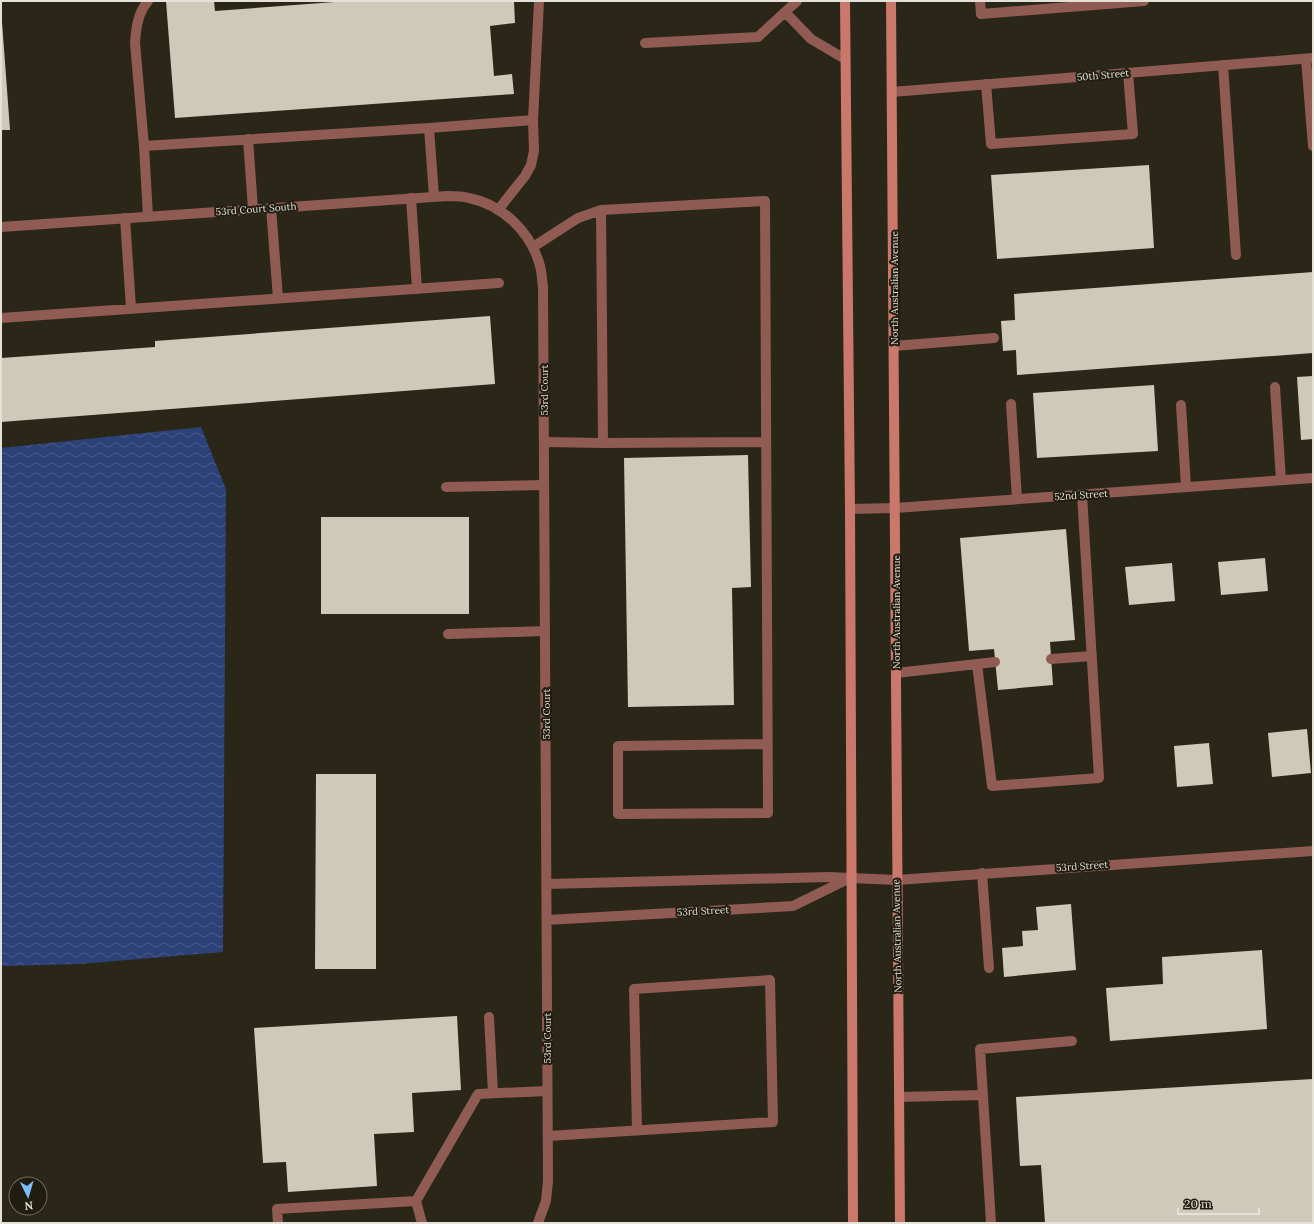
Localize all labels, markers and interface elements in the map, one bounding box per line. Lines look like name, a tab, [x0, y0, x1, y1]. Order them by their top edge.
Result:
street label: 50th Street	[1076, 66, 1130, 84]
street label: 53rd Court South	[215, 200, 297, 218]
street label: North Australian Avenue	[888, 231, 901, 345]
street label: 53rd Court	[538, 364, 551, 415]
street label: 52nd Street	[1054, 487, 1108, 503]
street label: North Australian Avenue	[890, 555, 903, 669]
street label: 53rd Court	[540, 688, 553, 739]
street label: 53rd Street	[1055, 858, 1109, 874]
street label: North Australian Avenue	[889, 878, 904, 993]
street label: 53rd Street	[677, 903, 730, 919]
street label: 53rd Court	[541, 1012, 554, 1063]
north arrow	[8, 1176, 48, 1216]
scale bar	[1178, 1190, 1259, 1216]
text: 20 m	[1184, 1196, 1212, 1211]
text: N	[24, 1199, 34, 1213]

